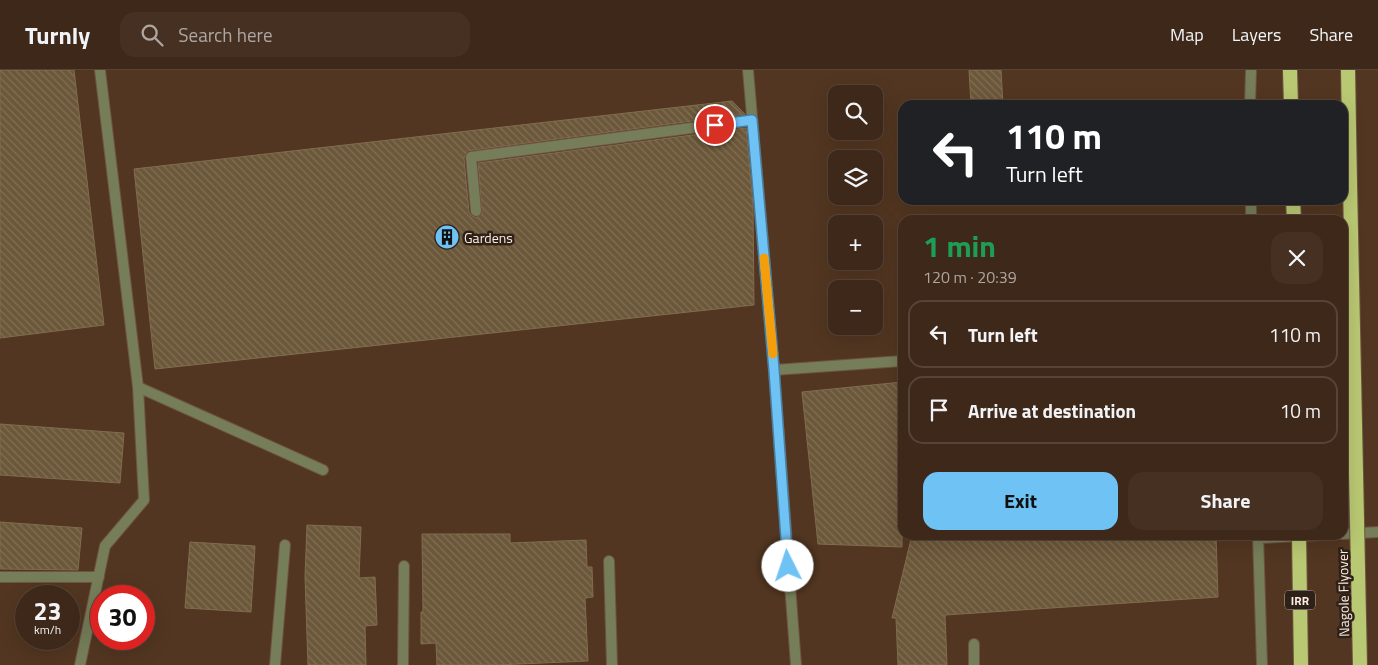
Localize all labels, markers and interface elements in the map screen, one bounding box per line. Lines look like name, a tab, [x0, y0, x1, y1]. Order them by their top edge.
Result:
search box	[120, 12, 470, 57]
text: Turnly	[25, 17, 90, 53]
text: Search here	[178, 20, 273, 49]
icon: search	[138, 21, 166, 49]
text: Map	[1170, 21, 1204, 48]
text: Layers	[1232, 21, 1281, 48]
text: Share	[1309, 21, 1353, 48]
map controls	[828, 85, 883, 335]
button: search	[828, 85, 883, 140]
pin	[694, 104, 736, 146]
text: 110 m	[1006, 109, 1102, 163]
icon: arrive	[701, 111, 729, 139]
icon: left	[923, 120, 988, 185]
button: layers	[828, 150, 883, 205]
text: Turn left	[1006, 157, 1083, 191]
button: +	[828, 215, 883, 270]
text: 1 min	[923, 223, 996, 269]
building icon: Gardens	[434, 224, 460, 250]
place label: Gardens	[464, 227, 513, 248]
button: close	[1271, 232, 1323, 284]
text: 120 m · 20:39	[923, 265, 1017, 289]
button: −	[828, 280, 883, 335]
icon: left	[925, 320, 953, 348]
text: Turn left	[968, 320, 1038, 349]
text: 110 m	[1269, 320, 1321, 349]
icon: arrive	[925, 396, 953, 424]
text: Arrive at destination	[968, 396, 1136, 425]
text: 10 m	[1280, 396, 1321, 425]
button: Exit	[923, 472, 1118, 530]
button: Share	[1128, 472, 1323, 530]
position arrow	[761, 539, 813, 591]
street label: Nagole Flyover	[1332, 549, 1354, 637]
speed limit sign: 30	[90, 585, 155, 650]
road number: IRR	[1285, 590, 1315, 610]
text: 23	[33, 592, 62, 630]
text: km/h	[34, 620, 61, 639]

